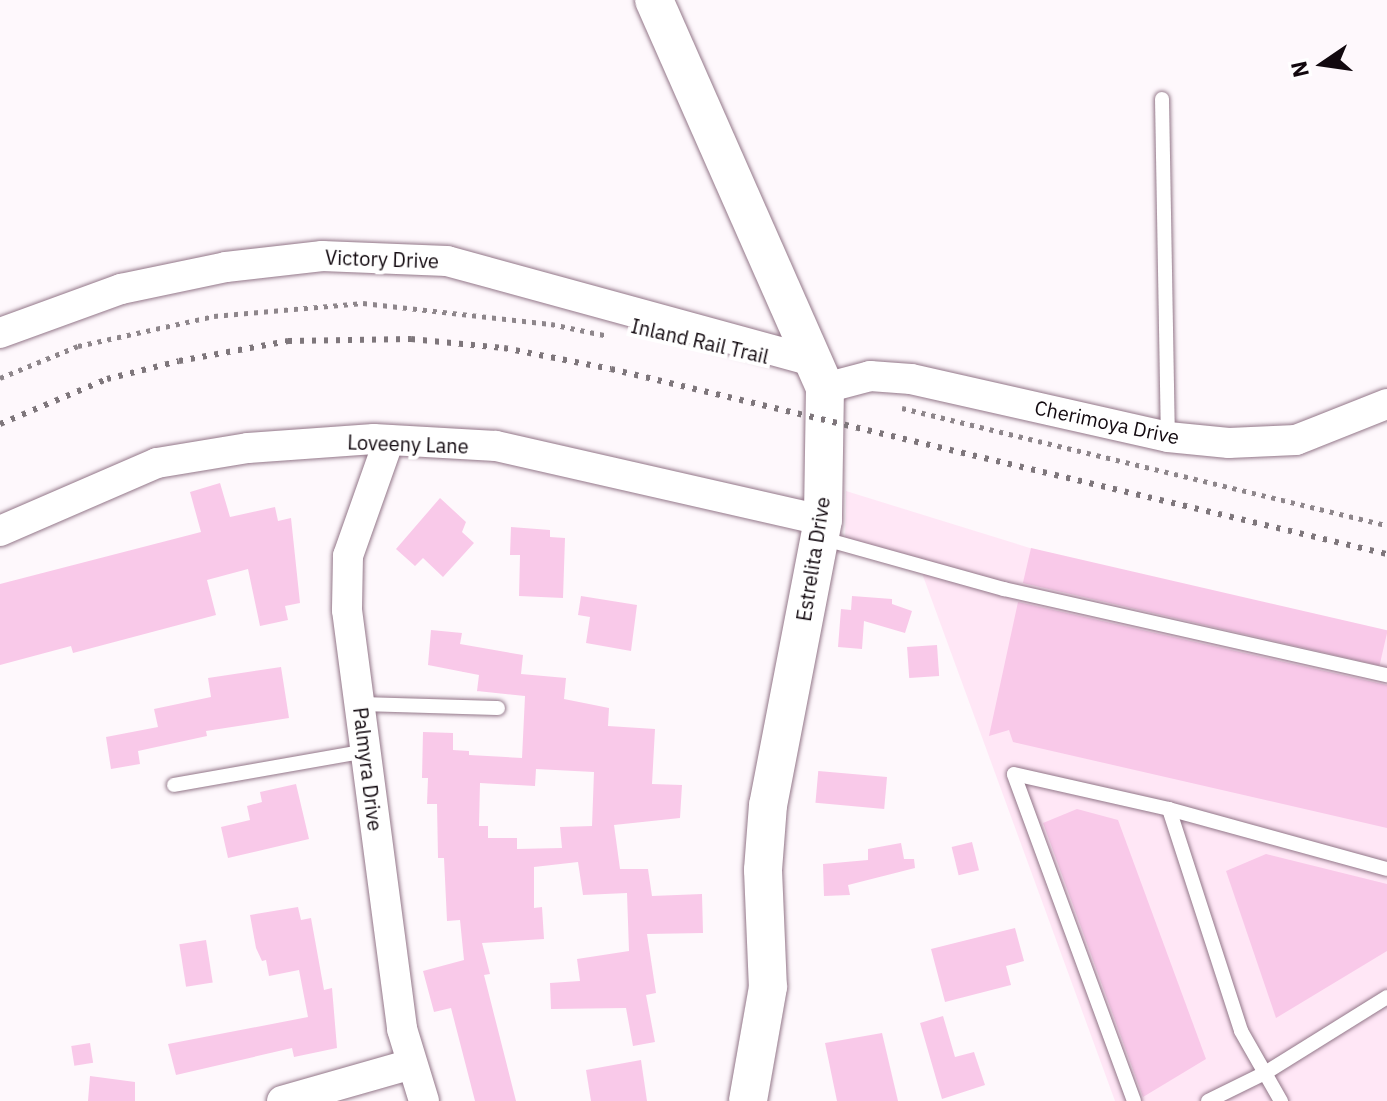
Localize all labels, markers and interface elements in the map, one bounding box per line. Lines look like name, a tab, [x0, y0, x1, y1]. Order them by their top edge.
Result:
north arrow	[1283, 24, 1363, 104]
text: N	[1283, 58, 1315, 81]
street label: Victory Drive	[325, 245, 439, 273]
street label: Inland Rail Trail	[629, 314, 771, 368]
street label: Cherimoya Drive	[1033, 395, 1181, 449]
street label: Loveeny Lane	[347, 430, 469, 458]
street label: Estrelita Drive	[791, 495, 835, 623]
street label: Palmyra Drive	[349, 706, 387, 832]

